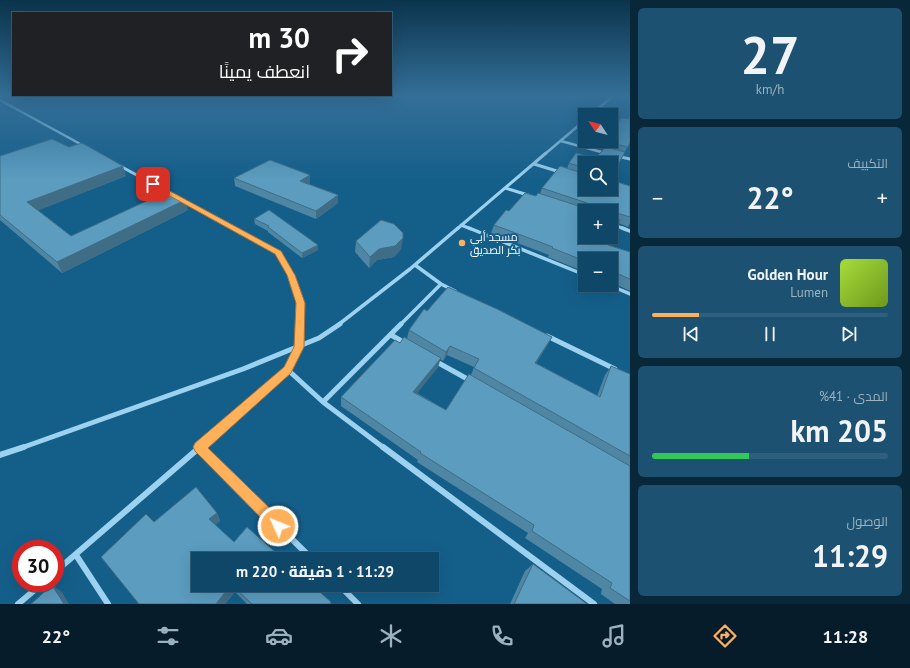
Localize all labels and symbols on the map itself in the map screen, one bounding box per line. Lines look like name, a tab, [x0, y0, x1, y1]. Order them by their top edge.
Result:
north arrow	[578, 108, 618, 148]
pin	[136, 167, 170, 201]
place label: مسجد أبي بكر الصديق	[470, 230, 521, 257]
marker: مسجد أبي بكر الصديق	[457, 238, 467, 248]
position arrow	[257, 505, 299, 547]
speed limit sign: 30	[12, 540, 64, 592]

